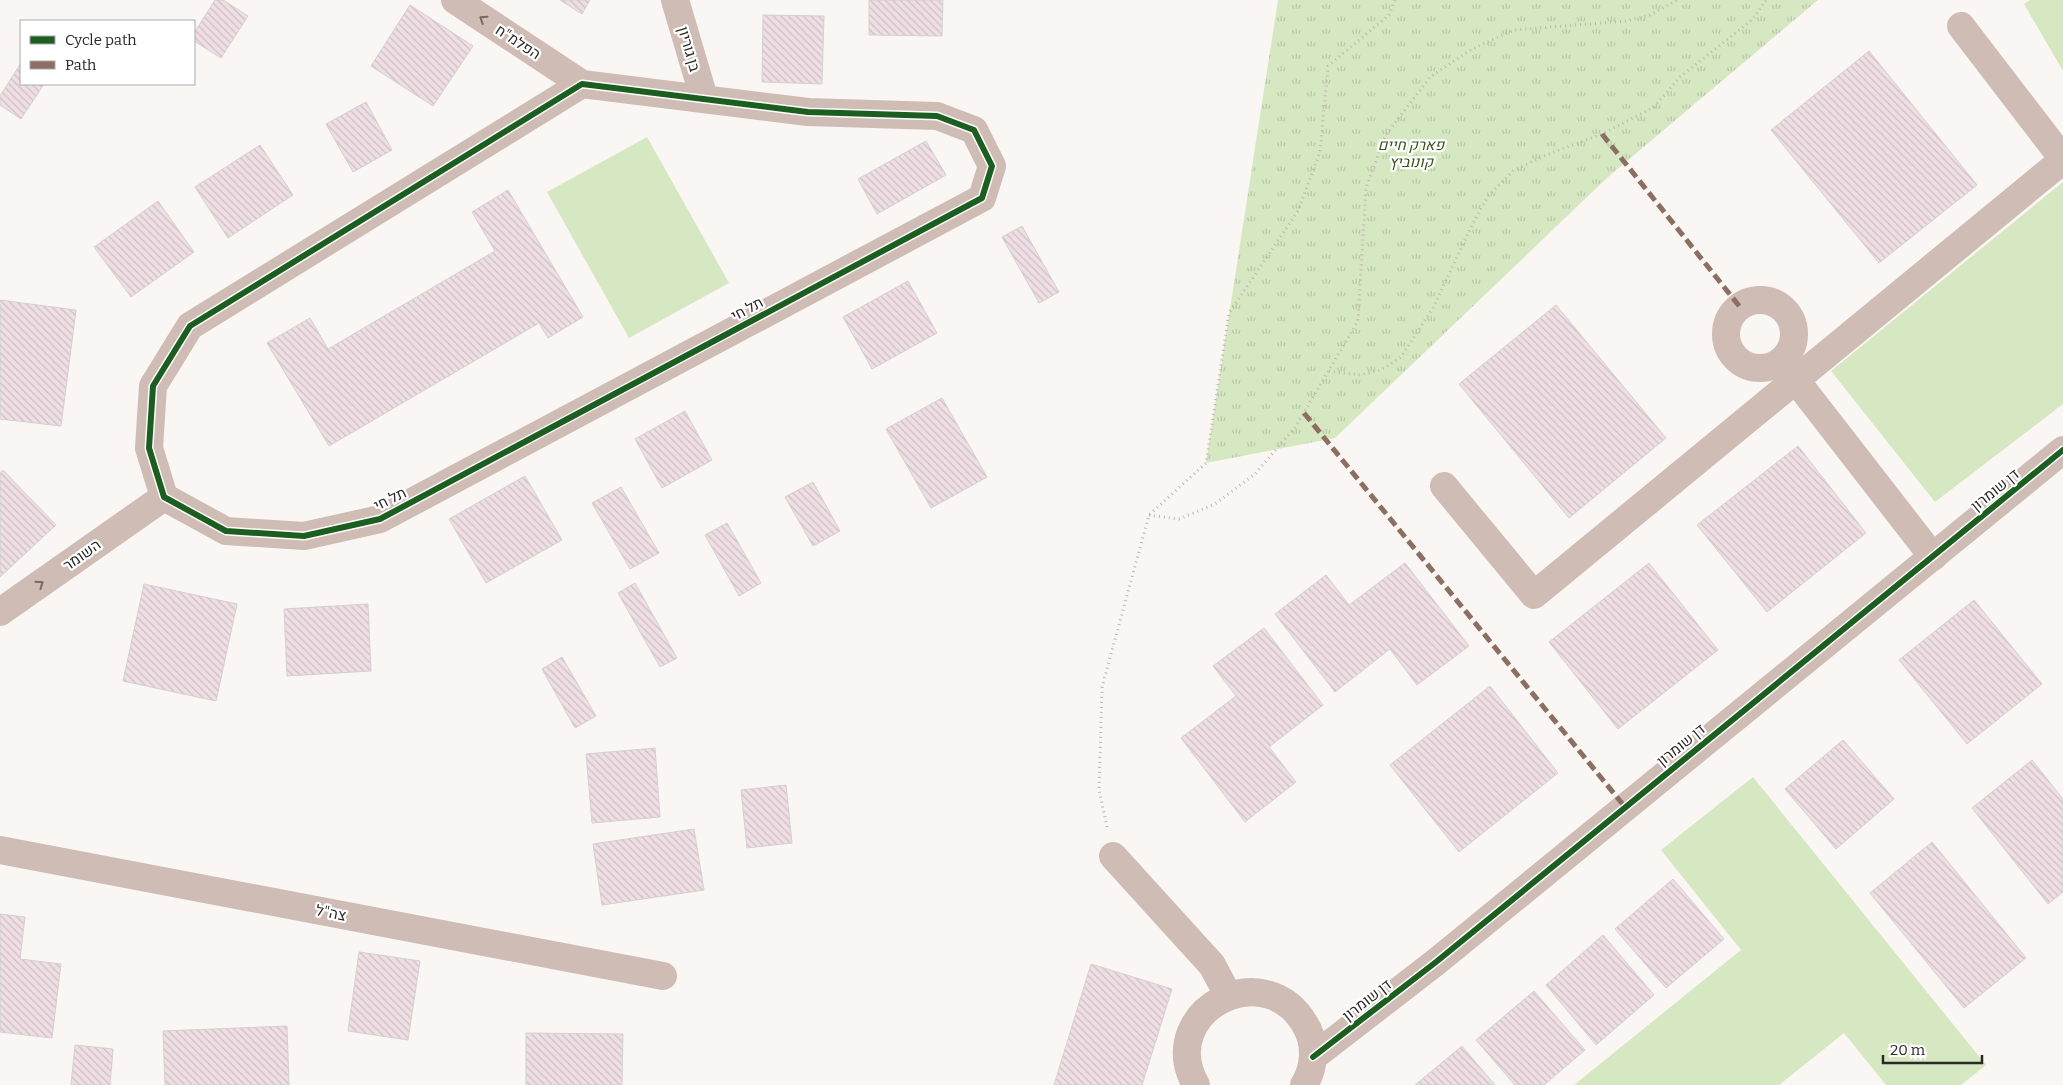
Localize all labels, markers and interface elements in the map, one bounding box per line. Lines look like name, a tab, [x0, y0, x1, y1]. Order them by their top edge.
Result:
one-way arrow	[479, 15, 488, 25]
legend	[20, 20, 195, 85]
street label: הפלמ"ח	[492, 21, 544, 63]
street label: בן גוריון	[674, 24, 704, 74]
text: Cycle path	[65, 31, 137, 49]
text: Path	[65, 56, 97, 74]
park label: פארק חיים קונוביץ	[1378, 136, 1446, 171]
street label: תל חי	[728, 293, 766, 325]
street label: דן שומרון	[1967, 465, 2023, 515]
street label: תל חי	[371, 484, 409, 514]
street label: השומר	[60, 536, 104, 574]
one-way arrow	[34, 581, 44, 590]
street label: דן שומרון	[1653, 720, 1709, 770]
street label: צה"ל	[314, 901, 348, 925]
street label: דן שומרון	[1339, 975, 1395, 1025]
scale bar	[1883, 1032, 1982, 1064]
text: 20 m	[1890, 1041, 1926, 1059]

